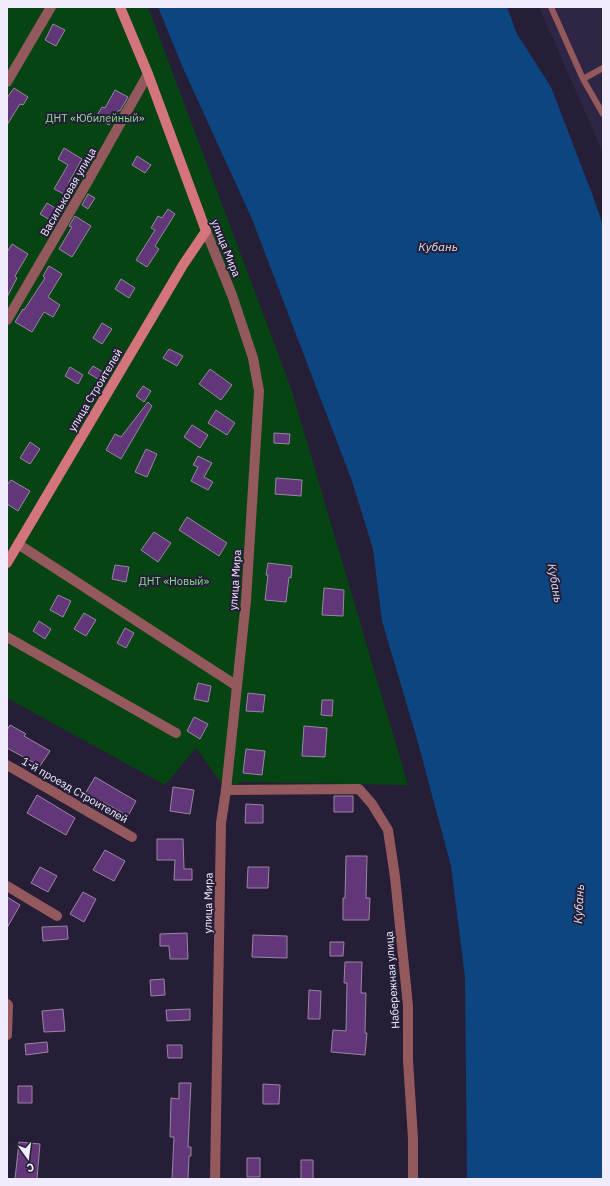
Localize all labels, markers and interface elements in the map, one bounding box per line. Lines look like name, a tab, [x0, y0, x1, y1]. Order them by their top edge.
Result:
park label: ДНТ «Юбилейный»	[46, 111, 145, 125]
street label: Васильковая улица	[37, 145, 99, 239]
street label: улица Мира	[208, 217, 244, 279]
water label: Кубань	[418, 239, 458, 254]
street label: улица Строителей	[65, 346, 125, 434]
street label: улица Мира	[226, 549, 244, 611]
water label: Кубань	[545, 562, 566, 604]
park label: ДНТ «Новый»	[139, 574, 210, 588]
street label: 1-й проезд Строителей	[19, 754, 131, 826]
street label: улица Мира	[200, 872, 216, 933]
water label: Кубань	[570, 884, 587, 924]
street label: Набережная улица	[382, 931, 402, 1029]
north arrow	[8, 1138, 48, 1178]
text: С	[25, 1160, 36, 1175]

